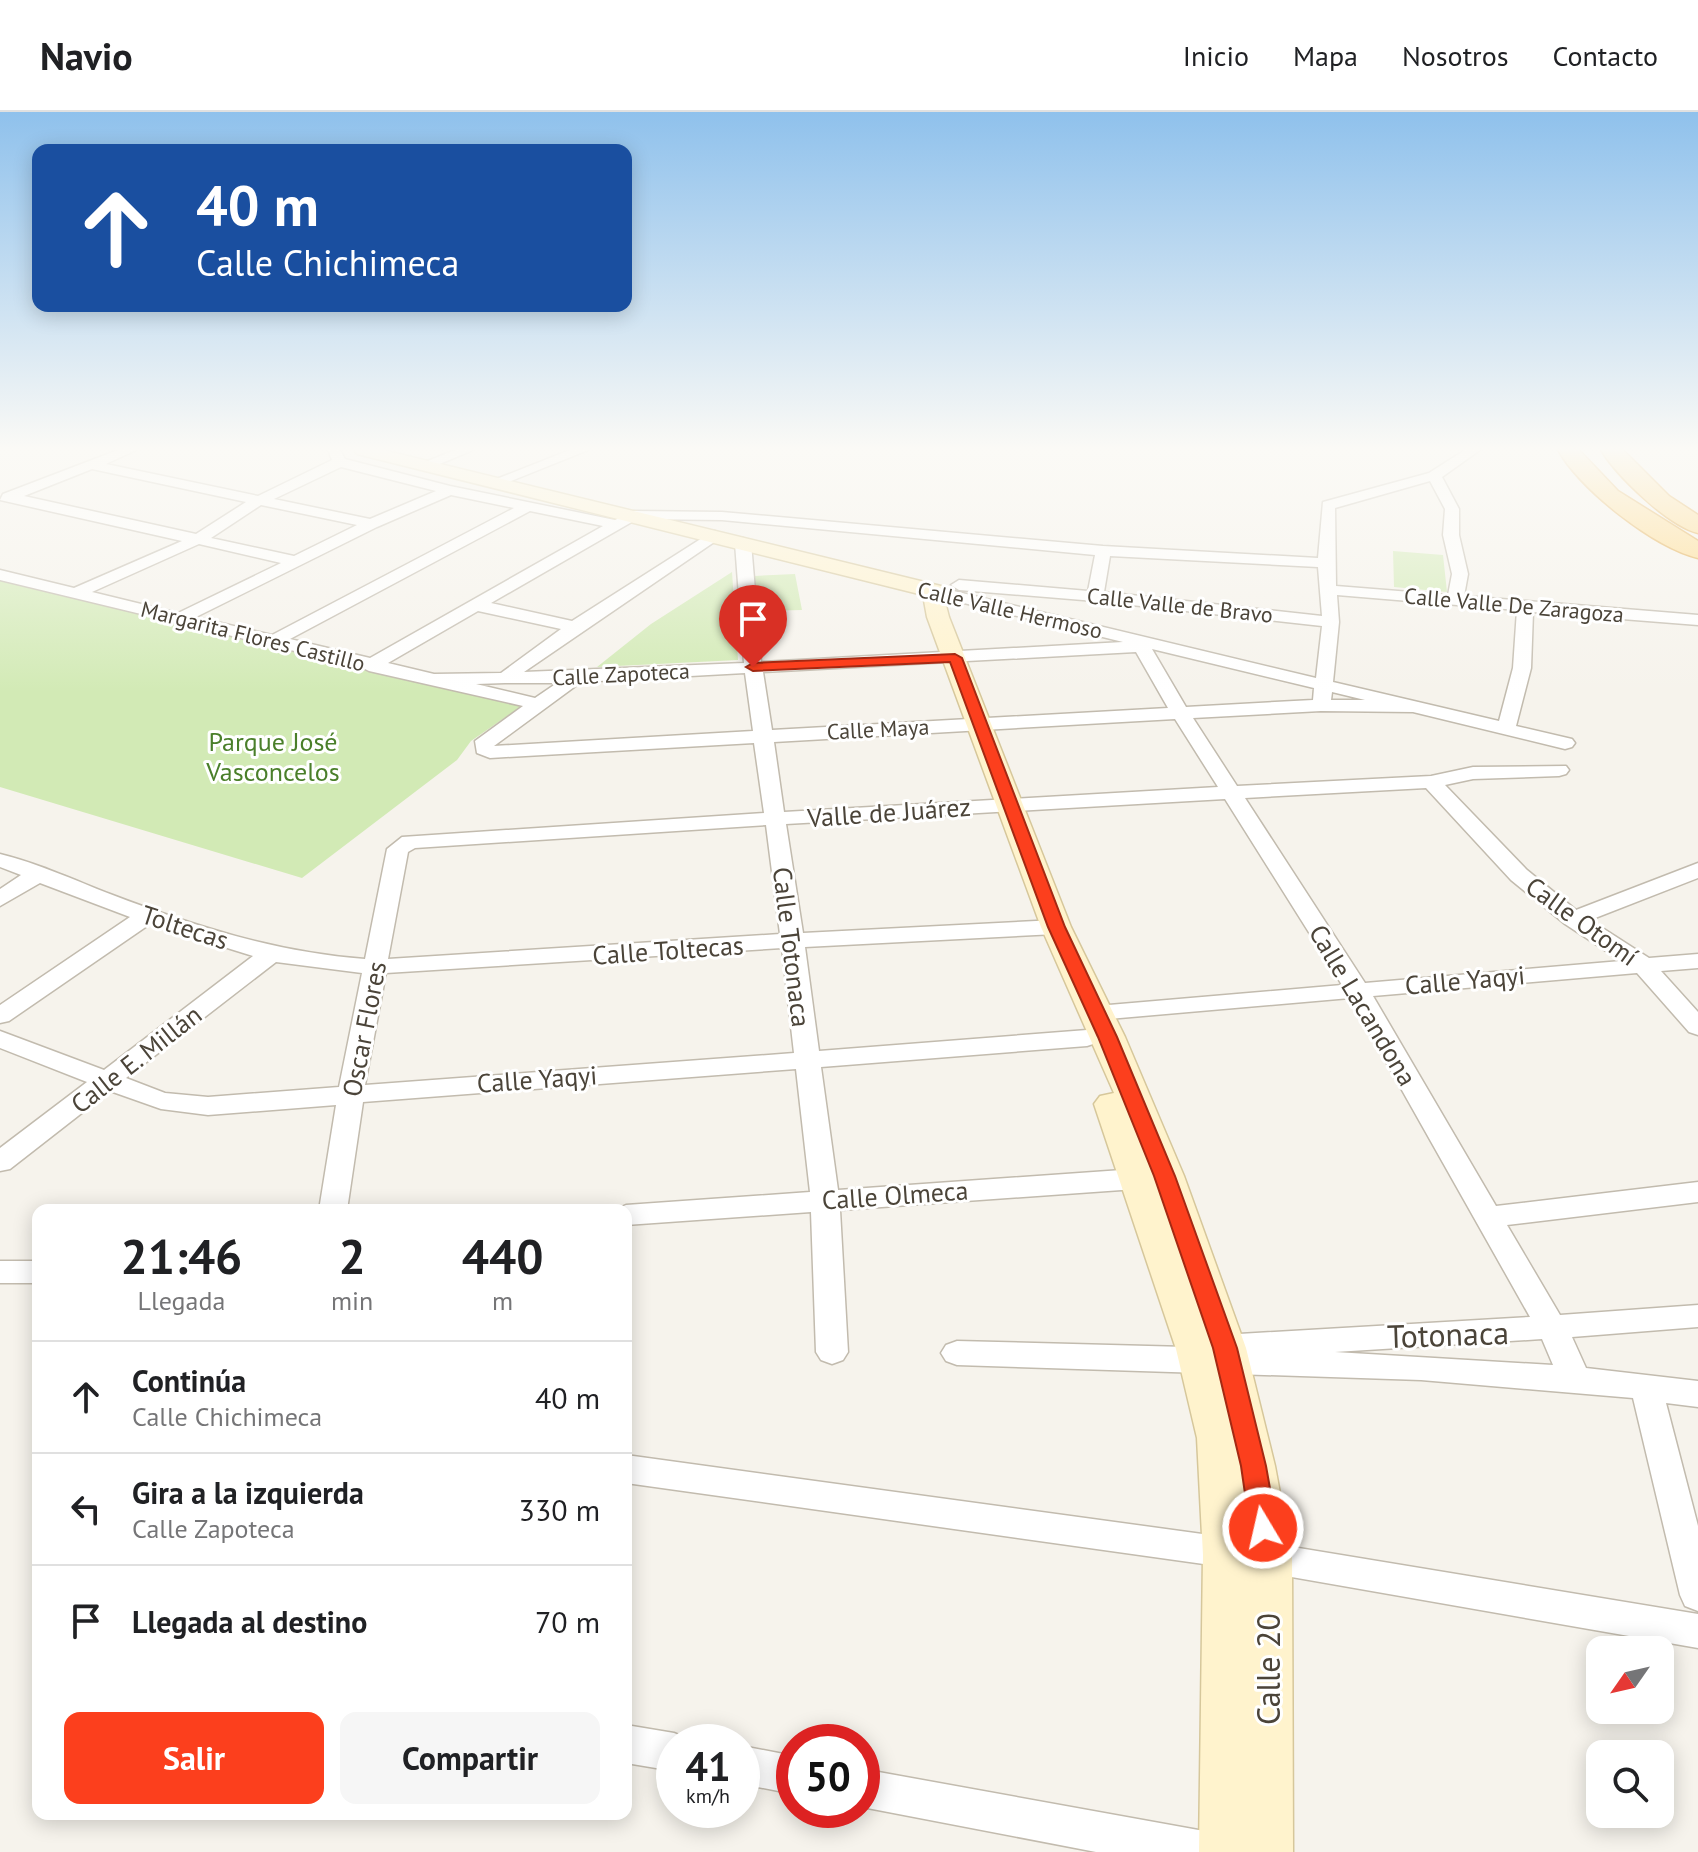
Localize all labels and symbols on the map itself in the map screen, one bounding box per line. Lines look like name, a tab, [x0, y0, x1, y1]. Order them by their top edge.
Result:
street label: Calle Valle Hermoso	[915, 575, 1105, 645]
street label: Calle Valle de Bravo	[1086, 581, 1274, 629]
street label: Calle Valle De Zaragoza	[1403, 581, 1625, 629]
pin	[719, 585, 787, 667]
street label: Margarita Flores Castillo	[138, 595, 368, 677]
street label: Calle Zapoteca	[552, 656, 690, 692]
street label: Calle Maya	[826, 712, 930, 746]
park label: Parque José Vasconcelos	[205, 725, 340, 788]
street label: Valle de Juárez	[805, 790, 972, 834]
street label: Calle Totonaca	[766, 865, 818, 1029]
street label: Calle Otomí	[1519, 869, 1645, 973]
street label: Toltecas	[137, 897, 233, 957]
street label: Calle Lacandona	[1302, 918, 1424, 1092]
street label: Calle Toltecas	[591, 928, 745, 972]
street label: Calle Yaqyi	[1404, 958, 1526, 1002]
street label: Oscar Flores	[335, 959, 393, 1099]
street label: Calle E. Millán	[64, 998, 208, 1120]
street label: Calle Yaqyi	[476, 1058, 598, 1100]
street label: Calle Olmeca	[821, 1173, 969, 1217]
street label: Totonaca	[1386, 1311, 1510, 1357]
position arrow	[1221, 1486, 1305, 1570]
street label: Calle 20	[1247, 1613, 1289, 1725]
north arrow	[1586, 1636, 1674, 1724]
speed limit sign: 50	[776, 1724, 880, 1828]

